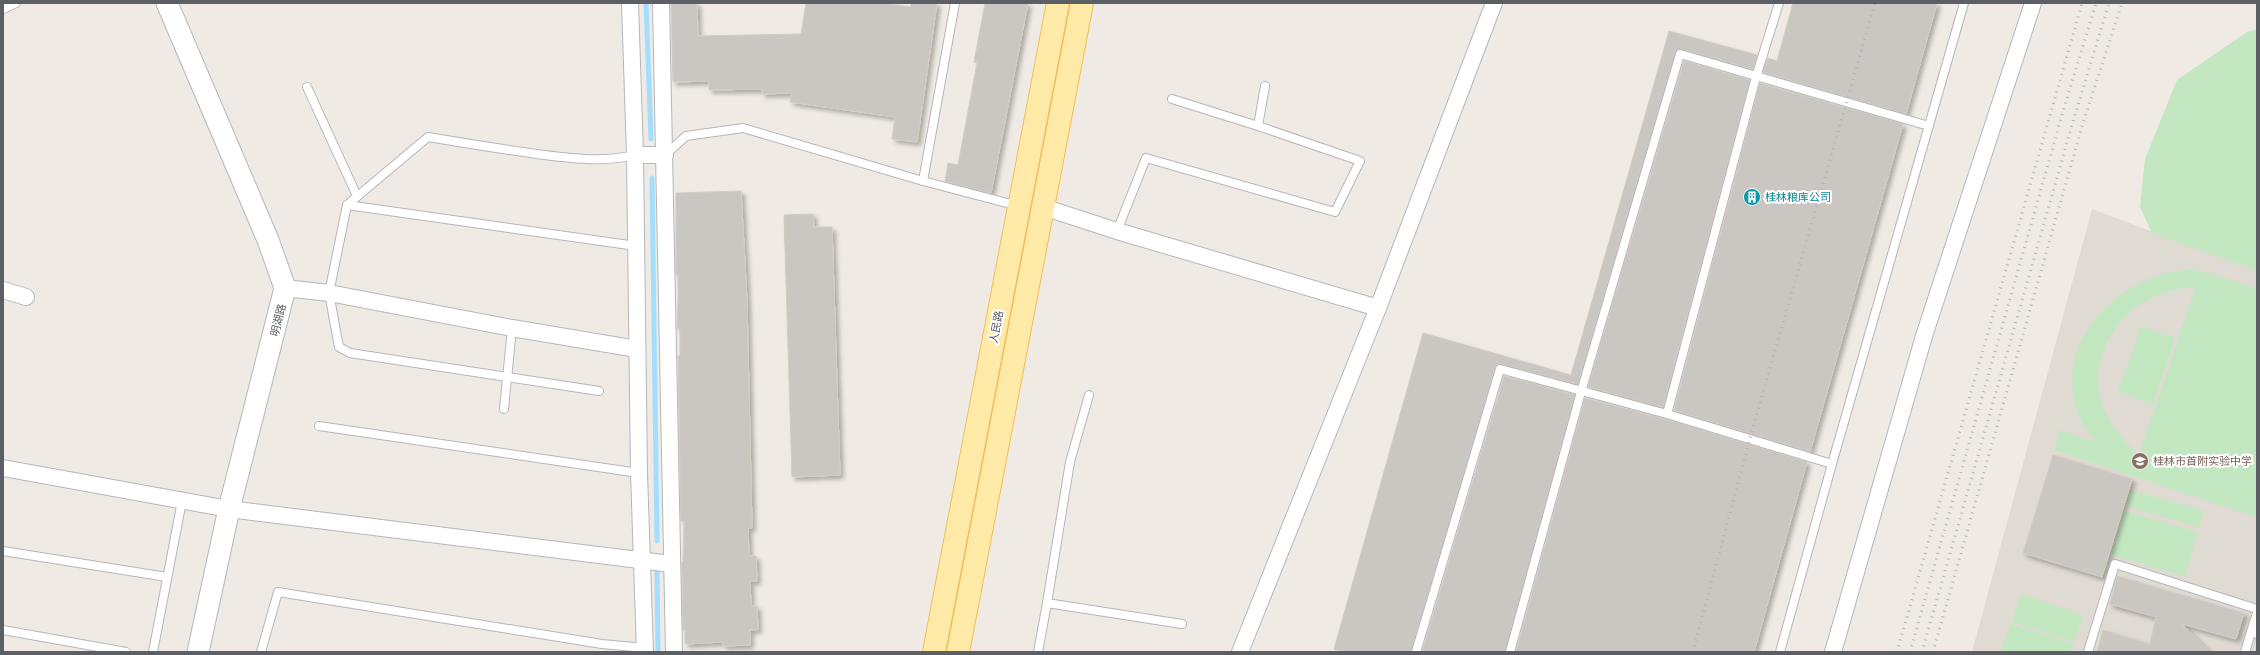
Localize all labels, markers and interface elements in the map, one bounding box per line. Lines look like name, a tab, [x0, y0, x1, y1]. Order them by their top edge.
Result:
building icon: 桂林粮库公司	[1742, 187, 1762, 207]
place label: 桂林粮库公司	[1765, 191, 1831, 203]
street label: 明湖路	[268, 303, 288, 337]
street label: 人民路	[987, 310, 1005, 344]
school or university icon: 桂林市首附实验中学	[2130, 451, 2150, 471]
place label: 桂林市首附实验中学	[2153, 455, 2252, 467]

